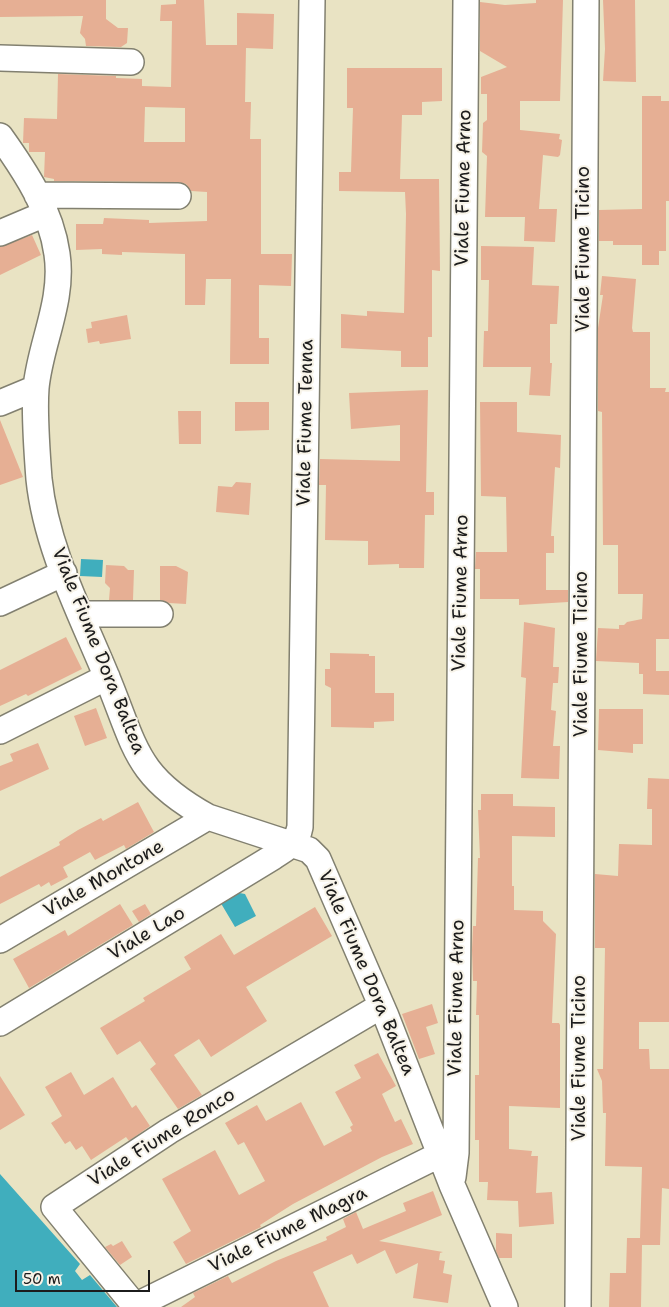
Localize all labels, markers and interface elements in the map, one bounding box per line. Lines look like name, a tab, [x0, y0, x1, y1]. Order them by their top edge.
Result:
street label: Viale Fiume Arno	[451, 109, 477, 267]
street label: Viale Fiume Ticino	[573, 166, 595, 332]
street label: Viale Fiume Tenna	[293, 339, 319, 507]
street label: Viale Fiume Arno	[448, 514, 474, 672]
street label: Viale Fiume Dora Baltea	[46, 544, 150, 758]
street label: Viale Fiume Ticino	[571, 571, 593, 737]
street label: Viale Montone	[40, 835, 168, 923]
street label: Viale Fiume Dora Baltea	[312, 867, 420, 1079]
street label: Viale Lao	[104, 902, 190, 966]
street label: Viale Fiume Arno	[444, 919, 470, 1077]
street label: Viale Fiume Ticino	[569, 975, 591, 1141]
street label: Viale Fiume Ronco	[84, 1084, 240, 1192]
street label: Viale Fiume Magra	[205, 1182, 371, 1278]
scale bar	[18, 1260, 152, 1292]
text: 50 m	[23, 1269, 61, 1289]

